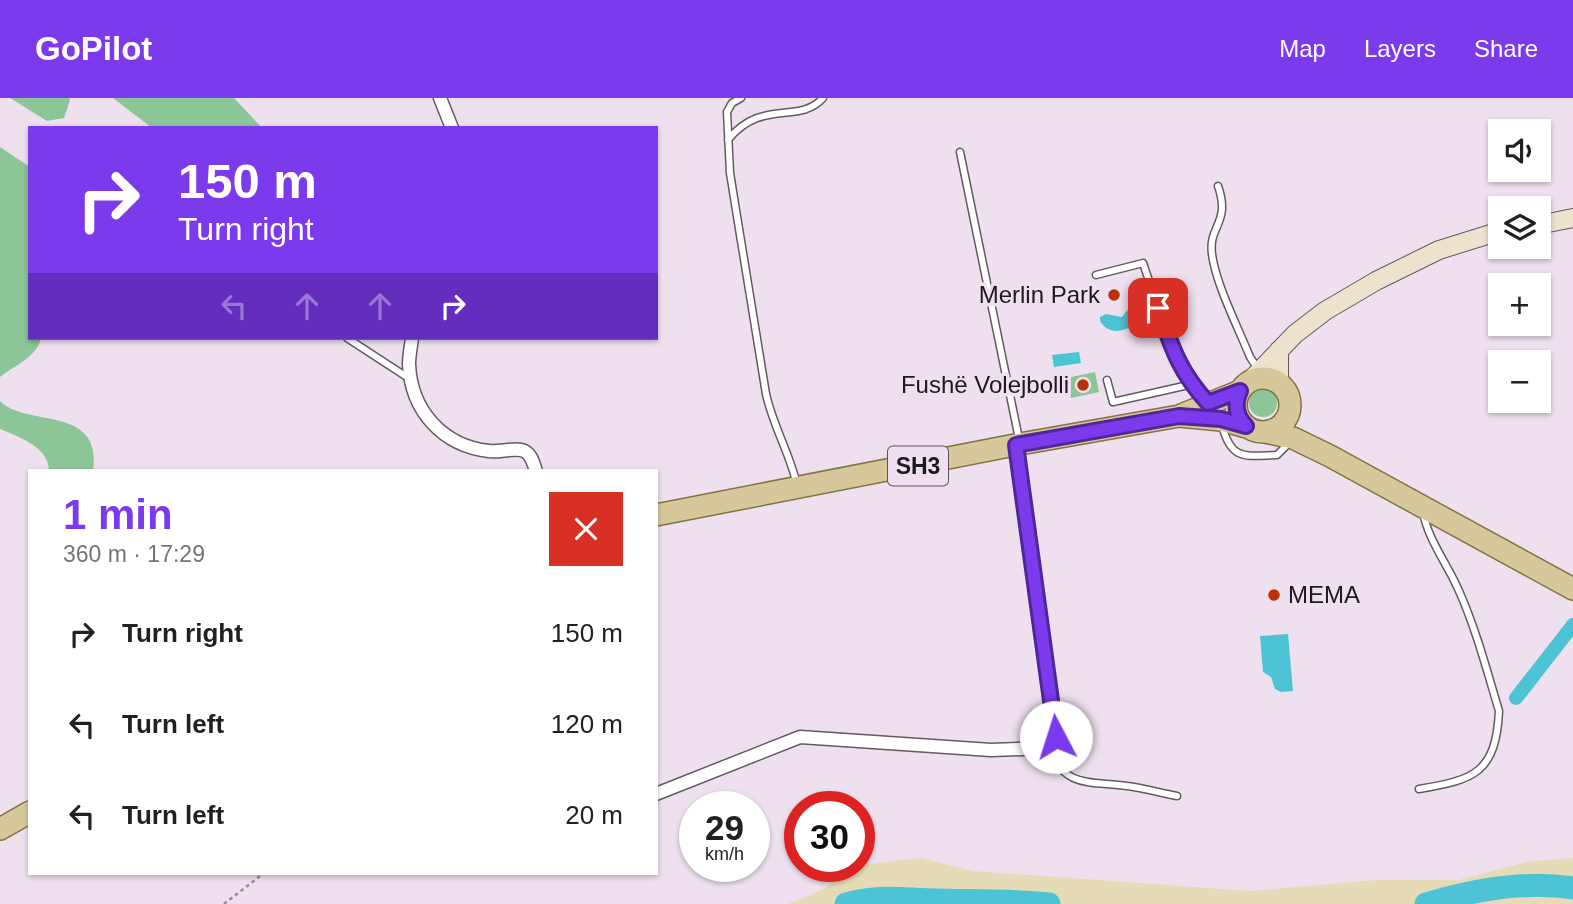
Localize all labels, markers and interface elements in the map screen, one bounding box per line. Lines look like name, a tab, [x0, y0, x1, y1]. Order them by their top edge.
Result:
text: GoPilot	[35, 30, 152, 67]
text: Map	[1279, 35, 1326, 62]
text: Layers	[1364, 35, 1436, 62]
text: Share	[1474, 35, 1538, 62]
map controls	[1488, 119, 1551, 413]
button: sound	[1488, 119, 1551, 182]
icon: right	[63, 154, 154, 245]
text: 150 m	[178, 154, 317, 208]
button: layers	[1488, 196, 1551, 259]
text: Turn right	[178, 211, 314, 247]
button: +	[1488, 273, 1551, 336]
pin	[1128, 278, 1188, 338]
place label: Merlin Park	[979, 281, 1101, 308]
icon: left	[215, 287, 253, 325]
icon: ahead	[288, 287, 326, 325]
icon: ahead	[361, 287, 399, 325]
icon: right	[434, 287, 472, 325]
marker: Merlin Park	[1106, 287, 1122, 303]
icon: arrive	[1139, 289, 1177, 327]
button: −	[1488, 350, 1551, 413]
place label: Fushë Volejbolli	[901, 371, 1069, 398]
marker: Fushë Volejbolli	[1075, 377, 1091, 393]
road number: SH3	[888, 446, 948, 486]
text: 1 min	[63, 491, 173, 538]
button: close	[549, 492, 623, 566]
text: 360 m · 17:29	[63, 541, 205, 567]
place label: MEMA	[1288, 581, 1360, 608]
marker: MEMA	[1266, 587, 1282, 603]
icon: right	[63, 615, 101, 653]
text: Turn right	[122, 618, 243, 648]
text: 150 m	[551, 618, 623, 648]
position arrow	[1019, 700, 1093, 774]
icon: left	[63, 706, 101, 744]
text: Turn left	[122, 709, 224, 739]
text: 120 m	[551, 709, 623, 739]
speed limit sign: 30	[784, 791, 875, 882]
icon: left	[63, 797, 101, 835]
text: Turn left	[122, 800, 224, 830]
text: 20 m	[565, 800, 623, 830]
text: 29	[705, 808, 744, 847]
text: km/h	[705, 844, 744, 864]

